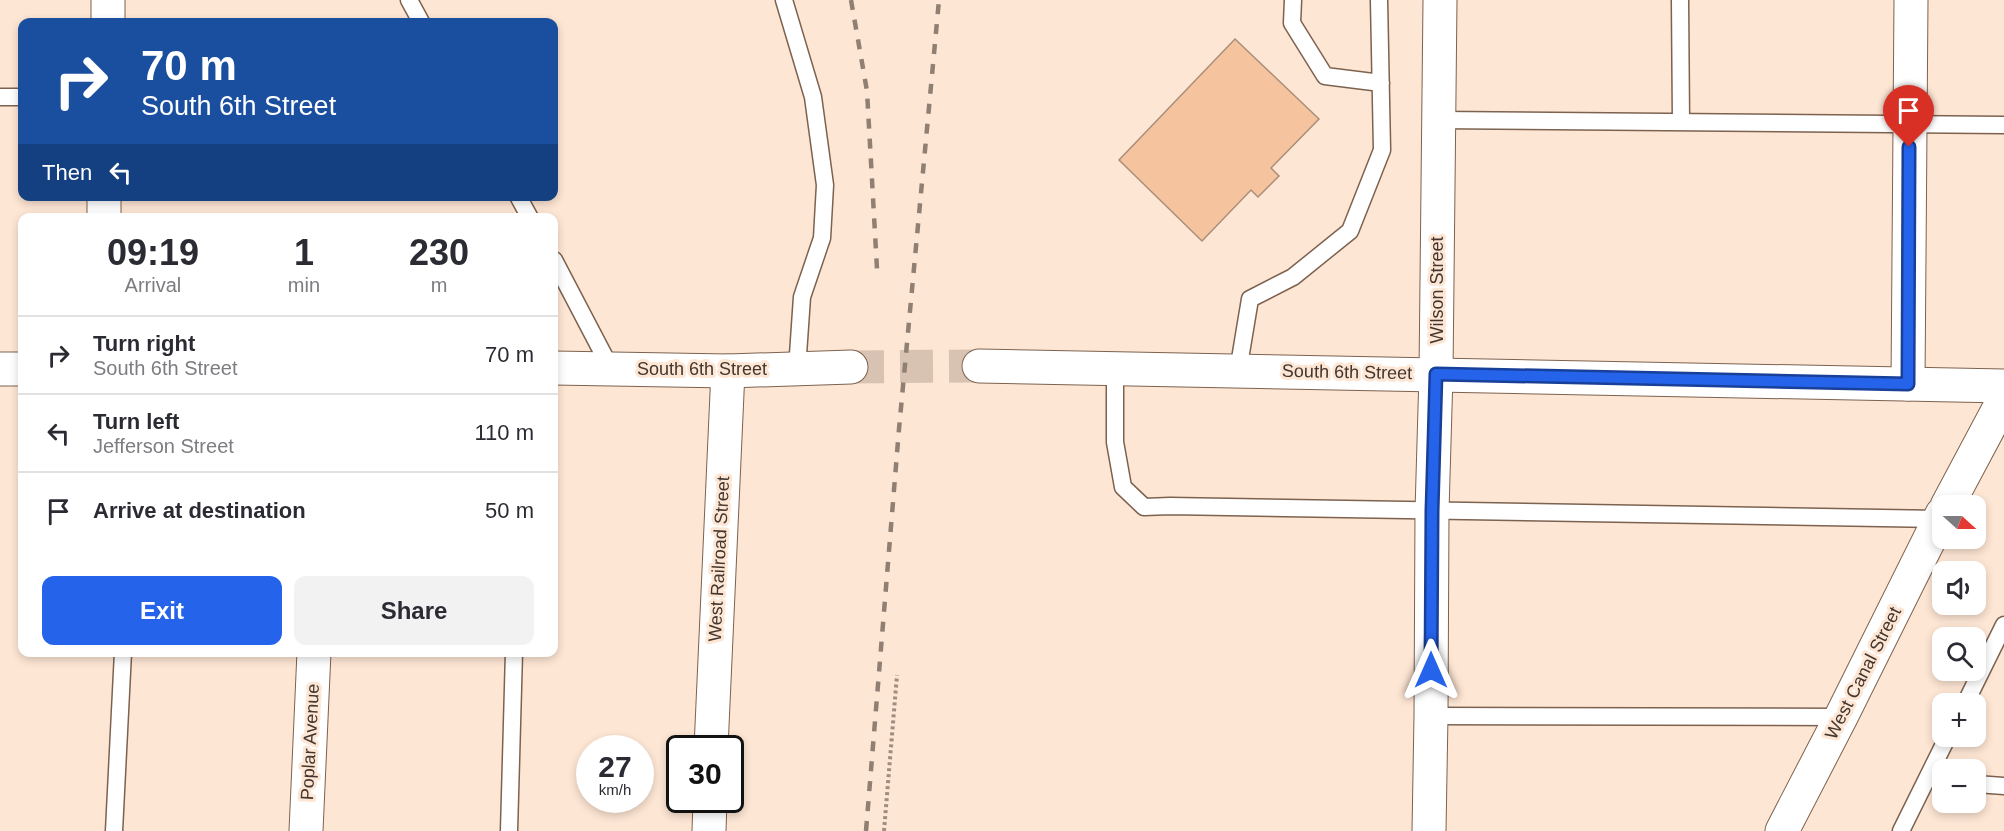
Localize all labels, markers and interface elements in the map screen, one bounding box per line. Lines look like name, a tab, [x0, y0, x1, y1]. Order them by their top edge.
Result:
icon: right	[42, 42, 120, 120]
text: 70 m	[141, 42, 237, 89]
pin	[1883, 85, 1934, 147]
text: South 6th Street	[141, 91, 336, 121]
icon: arrive	[1892, 94, 1925, 127]
icon: left	[104, 156, 137, 189]
text: Then	[42, 160, 92, 185]
text: 09:19	[107, 232, 199, 273]
text: 1	[294, 232, 314, 273]
text: 230	[409, 232, 469, 273]
street label: Wilson Street	[1427, 236, 1447, 344]
text: Arrival	[125, 274, 181, 296]
text: min	[288, 274, 320, 296]
text: m	[431, 274, 447, 296]
text: Turn right	[93, 331, 195, 356]
icon: right	[42, 339, 75, 372]
text: 70 m	[485, 342, 534, 367]
text: South 6th Street	[93, 357, 238, 379]
street label: South 6th Street	[637, 359, 767, 379]
street label: South 6th Street	[1282, 361, 1412, 383]
text: Turn left	[93, 409, 179, 434]
icon: left	[42, 417, 75, 450]
text: 110 m	[474, 420, 534, 445]
text: Jefferson Street	[93, 435, 234, 457]
street label: West Railroad Street	[705, 476, 733, 642]
icon: arrive	[42, 495, 75, 528]
north arrow	[1932, 495, 1986, 549]
map controls	[1932, 495, 1986, 813]
text: Arrive at destination	[93, 498, 306, 523]
text: 50 m	[485, 498, 534, 523]
button: sound	[1932, 561, 1986, 615]
button: Exit	[42, 576, 282, 645]
button: Share	[294, 576, 534, 645]
street label: West Canal Street	[1821, 604, 1905, 742]
button: search	[1932, 627, 1986, 681]
position arrow	[1399, 638, 1463, 702]
street label: Poplar Avenue	[297, 683, 323, 801]
button: +	[1932, 693, 1986, 747]
speed limit sign: 30	[666, 735, 744, 813]
text: 27	[598, 750, 632, 783]
button: −	[1932, 759, 1986, 813]
text: km/h	[599, 781, 631, 798]

